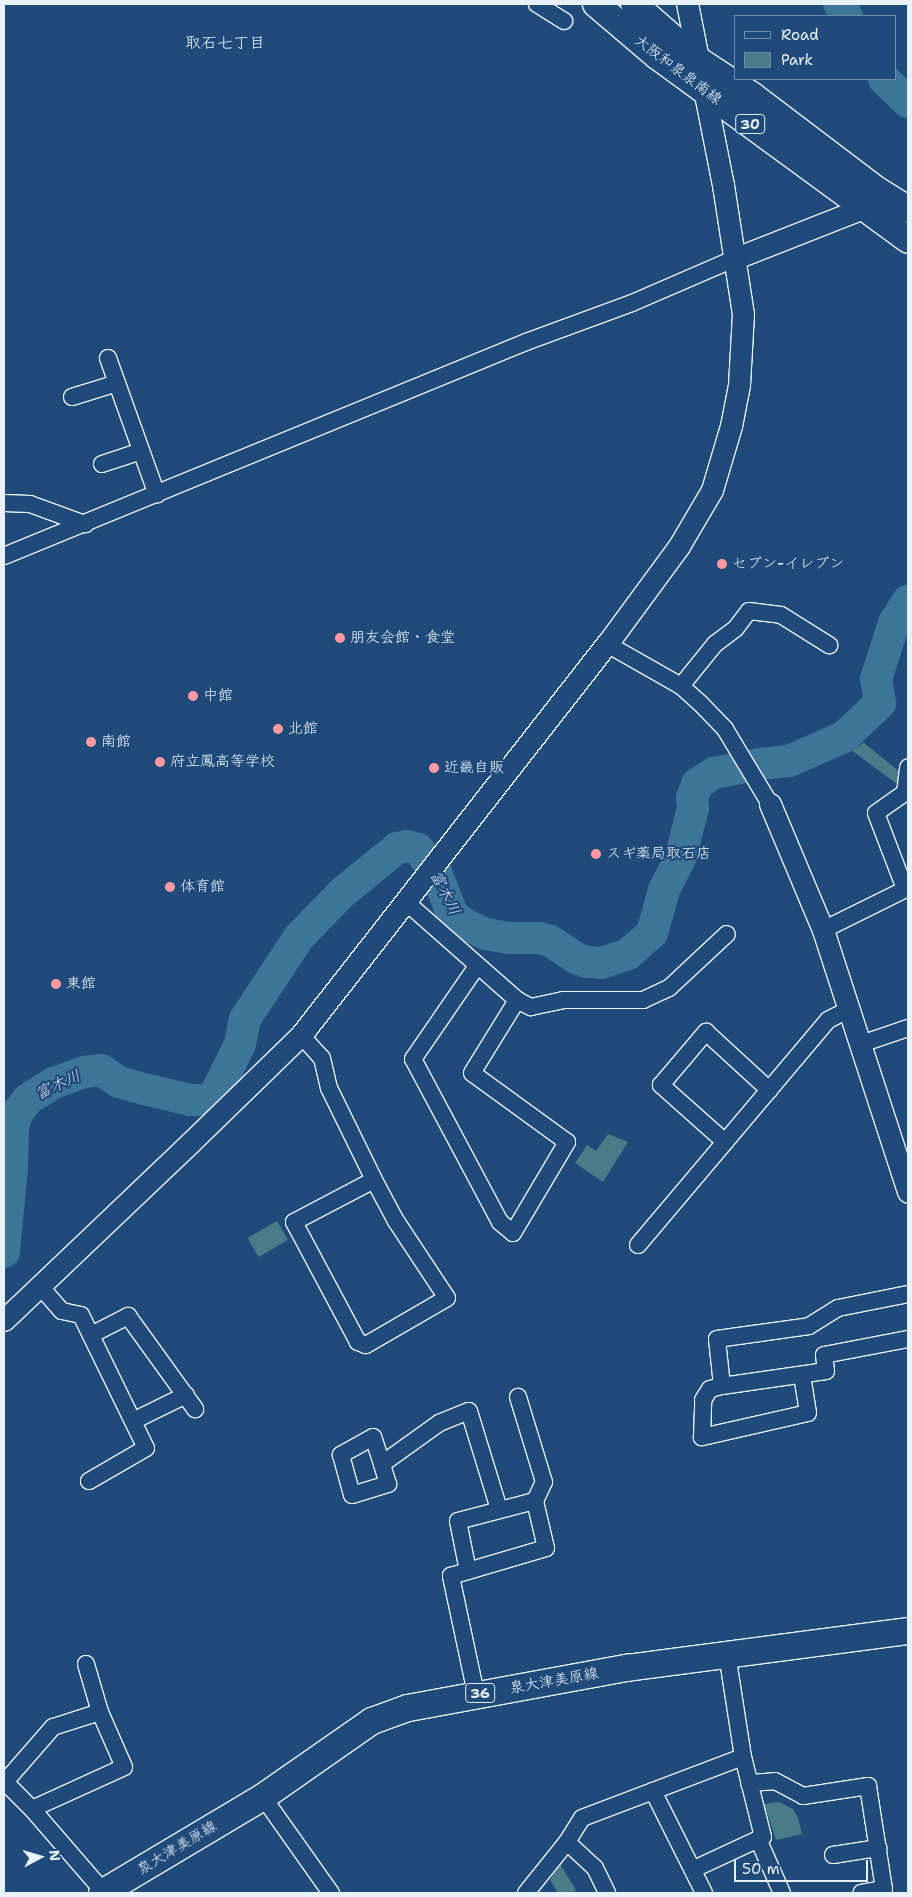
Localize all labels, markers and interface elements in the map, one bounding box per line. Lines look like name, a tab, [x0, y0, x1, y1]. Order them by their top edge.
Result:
legend	[734, 15, 897, 80]
text: Road	[781, 25, 819, 45]
street label: 大阪和泉泉南線	[631, 31, 725, 109]
district label: 取石七丁目	[185, 33, 265, 53]
text: Park	[781, 50, 813, 70]
road number: 30	[735, 112, 765, 136]
place label: セブン-イレブン	[732, 555, 844, 573]
marker: セブン-イレブン	[716, 558, 728, 570]
place label: 朋友会館・食堂	[350, 629, 455, 647]
marker: 朋友会館・食堂	[334, 632, 346, 644]
place label: 中館	[203, 687, 233, 705]
marker: 中館	[187, 690, 199, 702]
place label: 北館	[288, 720, 318, 738]
marker: 北館	[272, 723, 284, 735]
place label: 南館	[101, 733, 131, 751]
marker: 南館	[85, 736, 97, 748]
place label: 府立鳳高等学校	[170, 753, 275, 771]
marker: 府立鳳高等学校	[154, 756, 166, 768]
place label: 近畿自販	[444, 759, 504, 777]
marker: 近畿自販	[428, 762, 440, 774]
place label: スギ薬局取石店	[606, 845, 711, 863]
marker: スギ薬局取石店	[590, 848, 602, 860]
water label: 富木川	[426, 867, 464, 919]
place label: 体育館	[180, 878, 225, 896]
marker: 体育館	[164, 881, 176, 893]
place label: 東館	[66, 975, 96, 993]
marker: 東館	[50, 978, 62, 990]
water label: 富木川	[32, 1066, 84, 1104]
street label: 泉大津美原線	[508, 1664, 600, 1698]
road number: 36	[465, 1682, 495, 1705]
street label: 泉大津美原線	[134, 1817, 220, 1879]
north arrow	[15, 1832, 65, 1882]
text: N	[45, 1849, 64, 1862]
scale bar	[737, 1850, 871, 1882]
text: 50 m	[742, 1859, 780, 1879]

